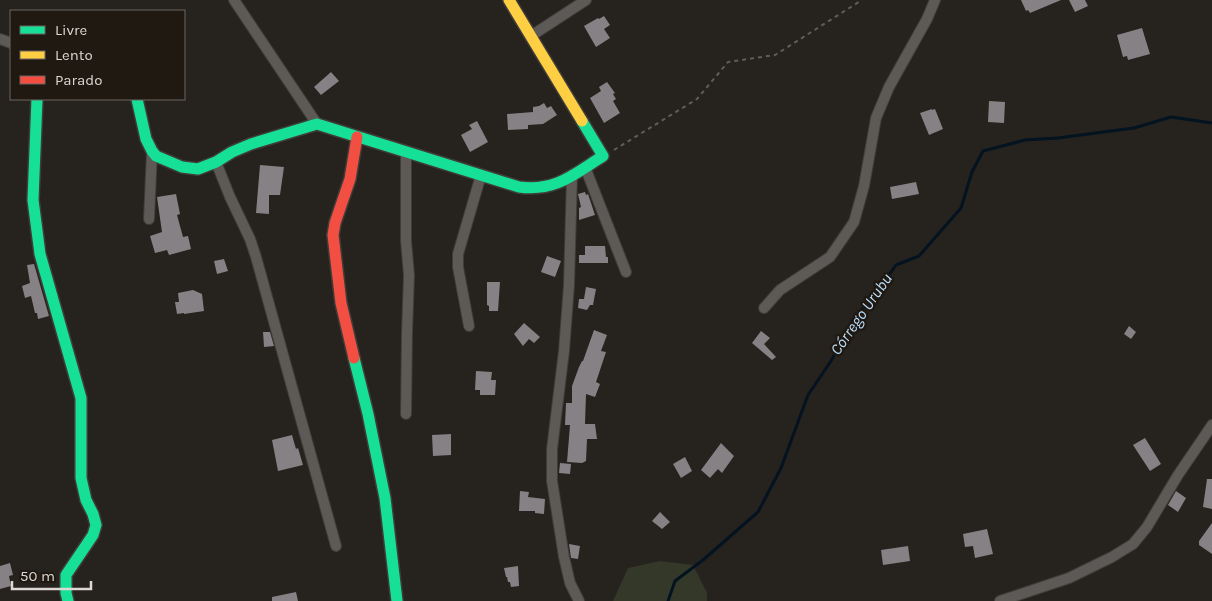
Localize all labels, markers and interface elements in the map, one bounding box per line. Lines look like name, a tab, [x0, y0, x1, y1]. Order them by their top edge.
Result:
legend	[10, 10, 185, 100]
text: Livre	[55, 21, 87, 39]
text: Lento	[55, 46, 93, 64]
text: Parado	[55, 71, 102, 89]
water label: Córrego Urubu	[826, 270, 896, 358]
scale bar	[12, 558, 91, 590]
text: 50 m	[20, 567, 55, 585]

